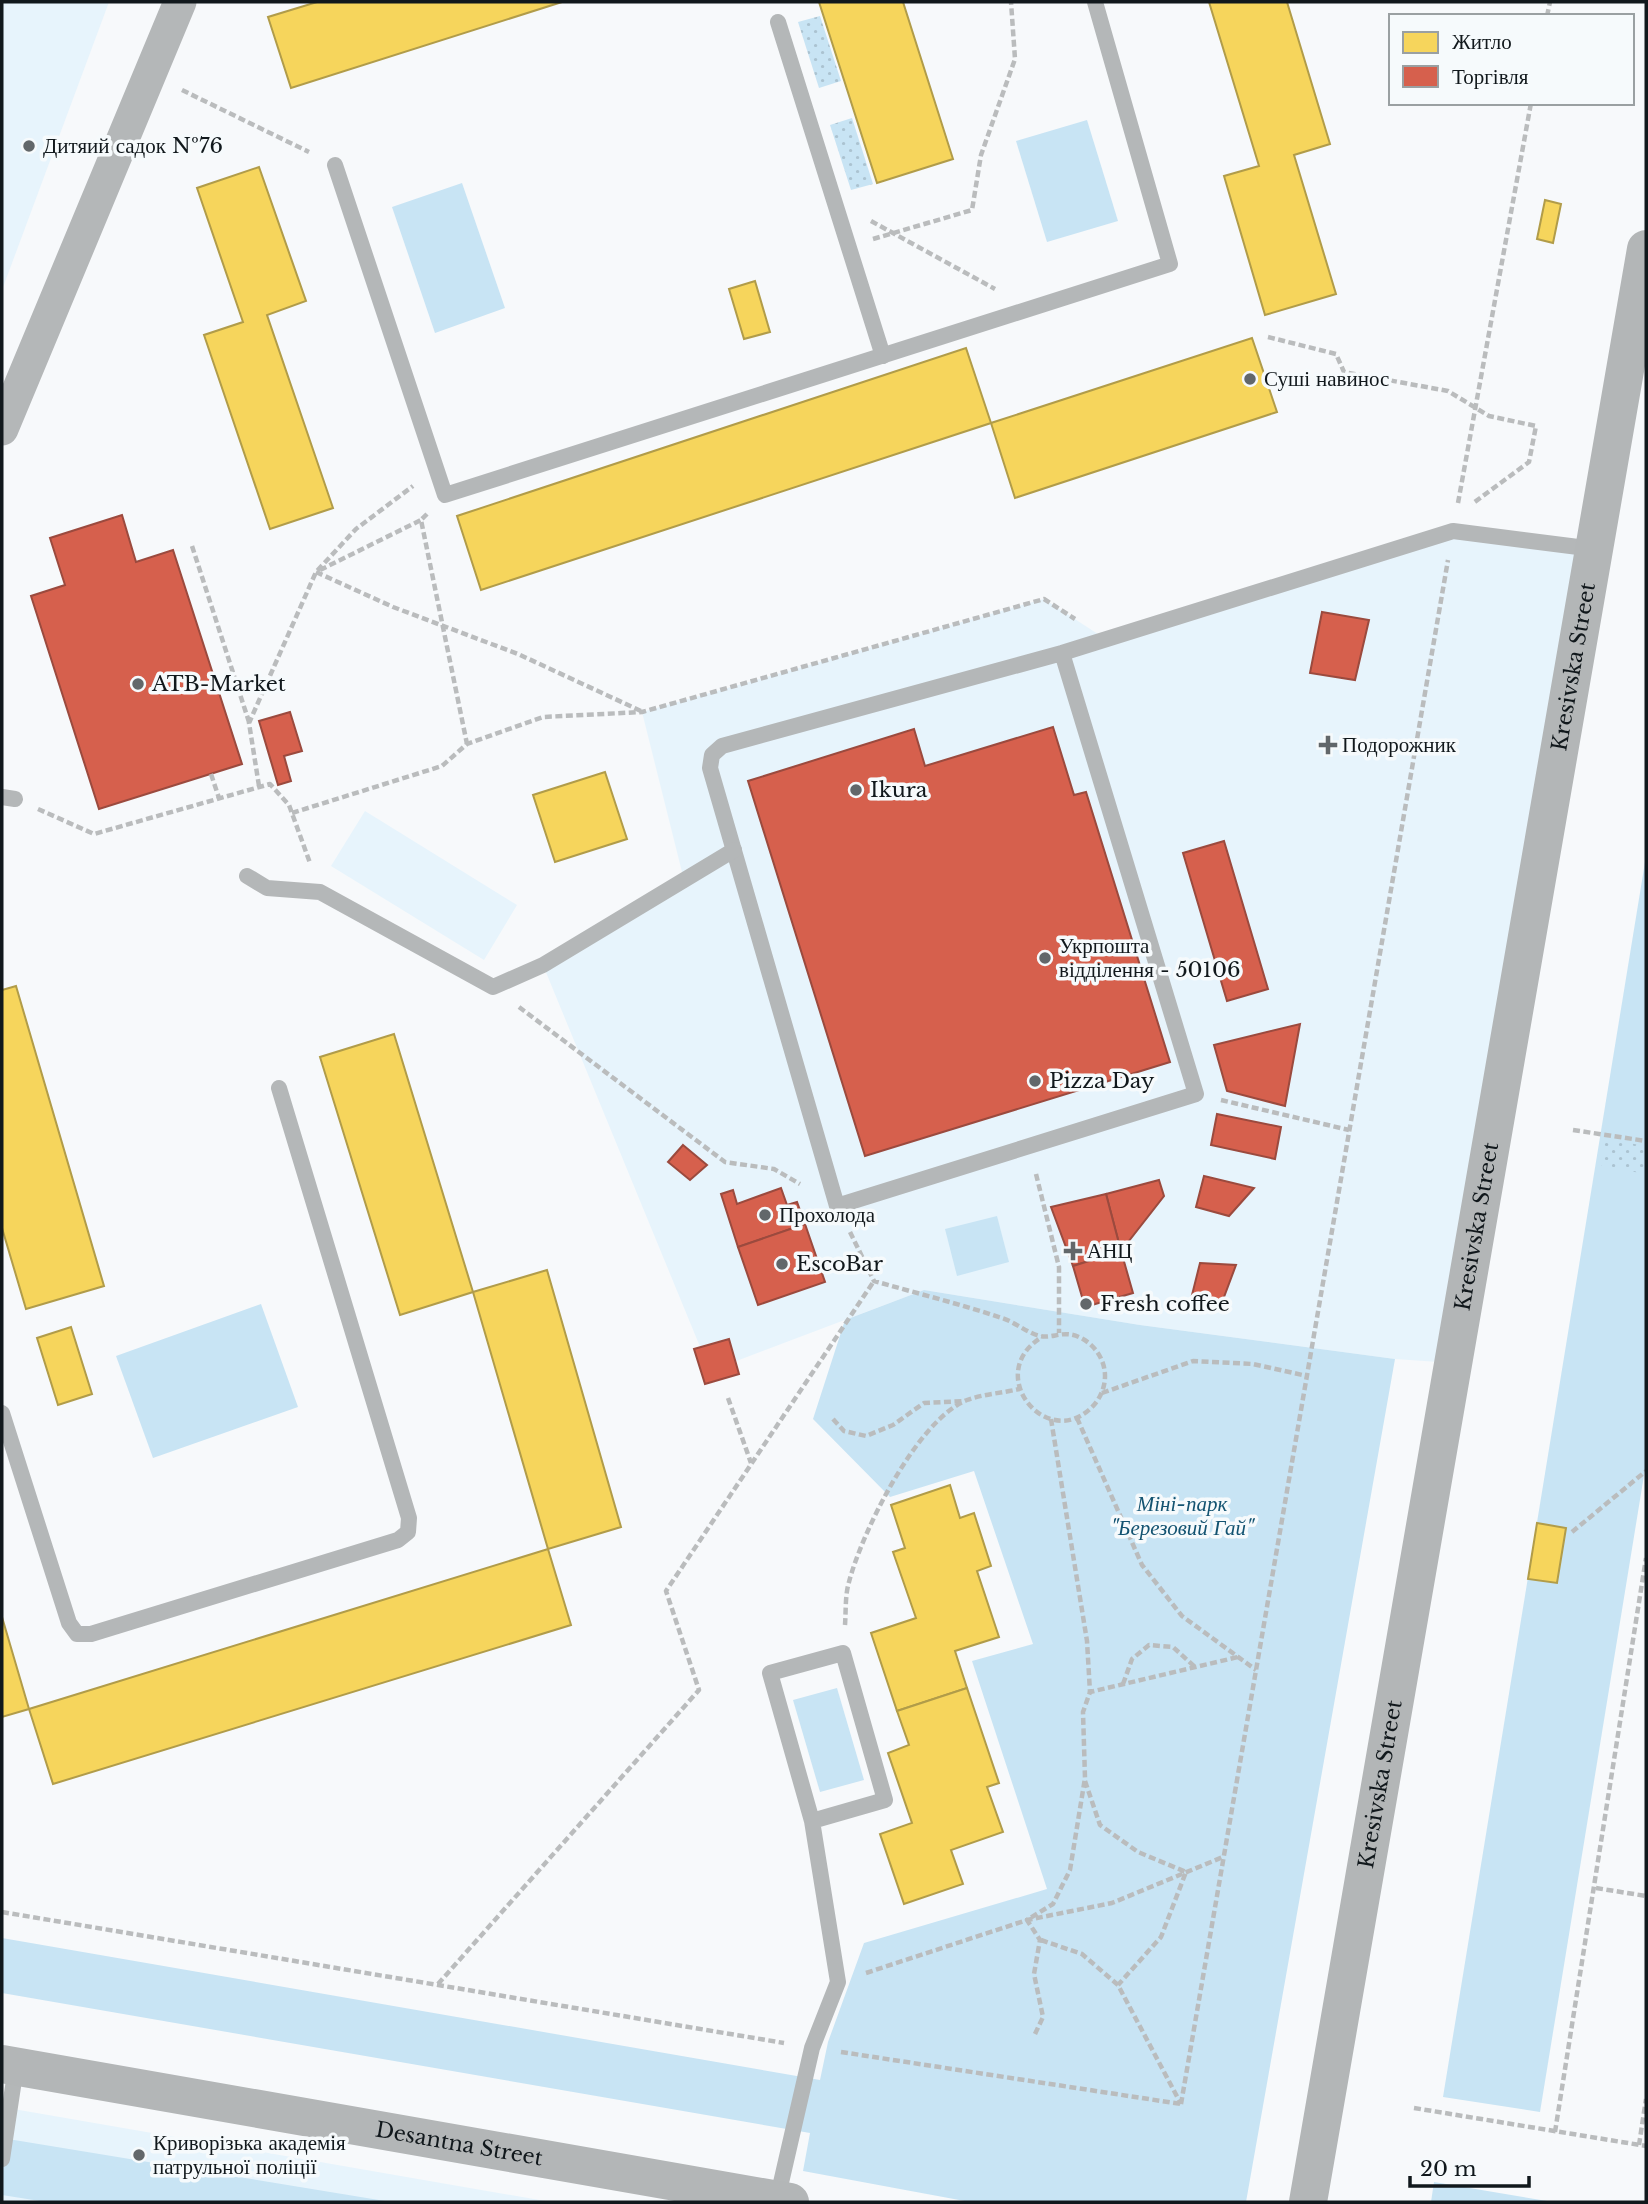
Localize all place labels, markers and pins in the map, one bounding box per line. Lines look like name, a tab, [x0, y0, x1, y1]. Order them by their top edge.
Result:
place label: Дитяий садок №76	[43, 133, 223, 159]
marker: Дитяий садок №76	[21, 138, 37, 154]
place label: Суші навинос	[1264, 366, 1389, 392]
marker: Суші навинос	[1242, 371, 1258, 387]
place label: ATB-Market	[151, 671, 286, 697]
marker: ATB-Market	[130, 676, 146, 692]
place label: Подорожник	[1342, 732, 1457, 758]
marker: Подорожник	[1320, 737, 1336, 753]
place label: Ikura	[870, 777, 928, 803]
marker: Ikura	[848, 782, 864, 798]
place label: Укрпошта відділення - 50106	[1059, 933, 1240, 983]
marker: Укрпошта відділення - 50106	[1037, 950, 1053, 966]
place label: Pizza Day	[1049, 1068, 1155, 1094]
marker: Pizza Day	[1027, 1073, 1043, 1089]
place label: Прохолода	[779, 1202, 876, 1228]
marker: Прохолода	[757, 1207, 773, 1223]
place label: АНЦ	[1087, 1238, 1133, 1264]
marker: АНЦ	[1065, 1243, 1081, 1259]
place label: EscoBar	[796, 1251, 883, 1277]
marker: EscoBar	[774, 1256, 790, 1272]
place label: Fresh coffee	[1100, 1291, 1230, 1317]
marker: Fresh coffee	[1078, 1296, 1094, 1312]
place label: Криворізька академія патрульної поліції	[153, 2130, 346, 2180]
marker: Криворізька академія патрульної поліції	[131, 2147, 147, 2163]

